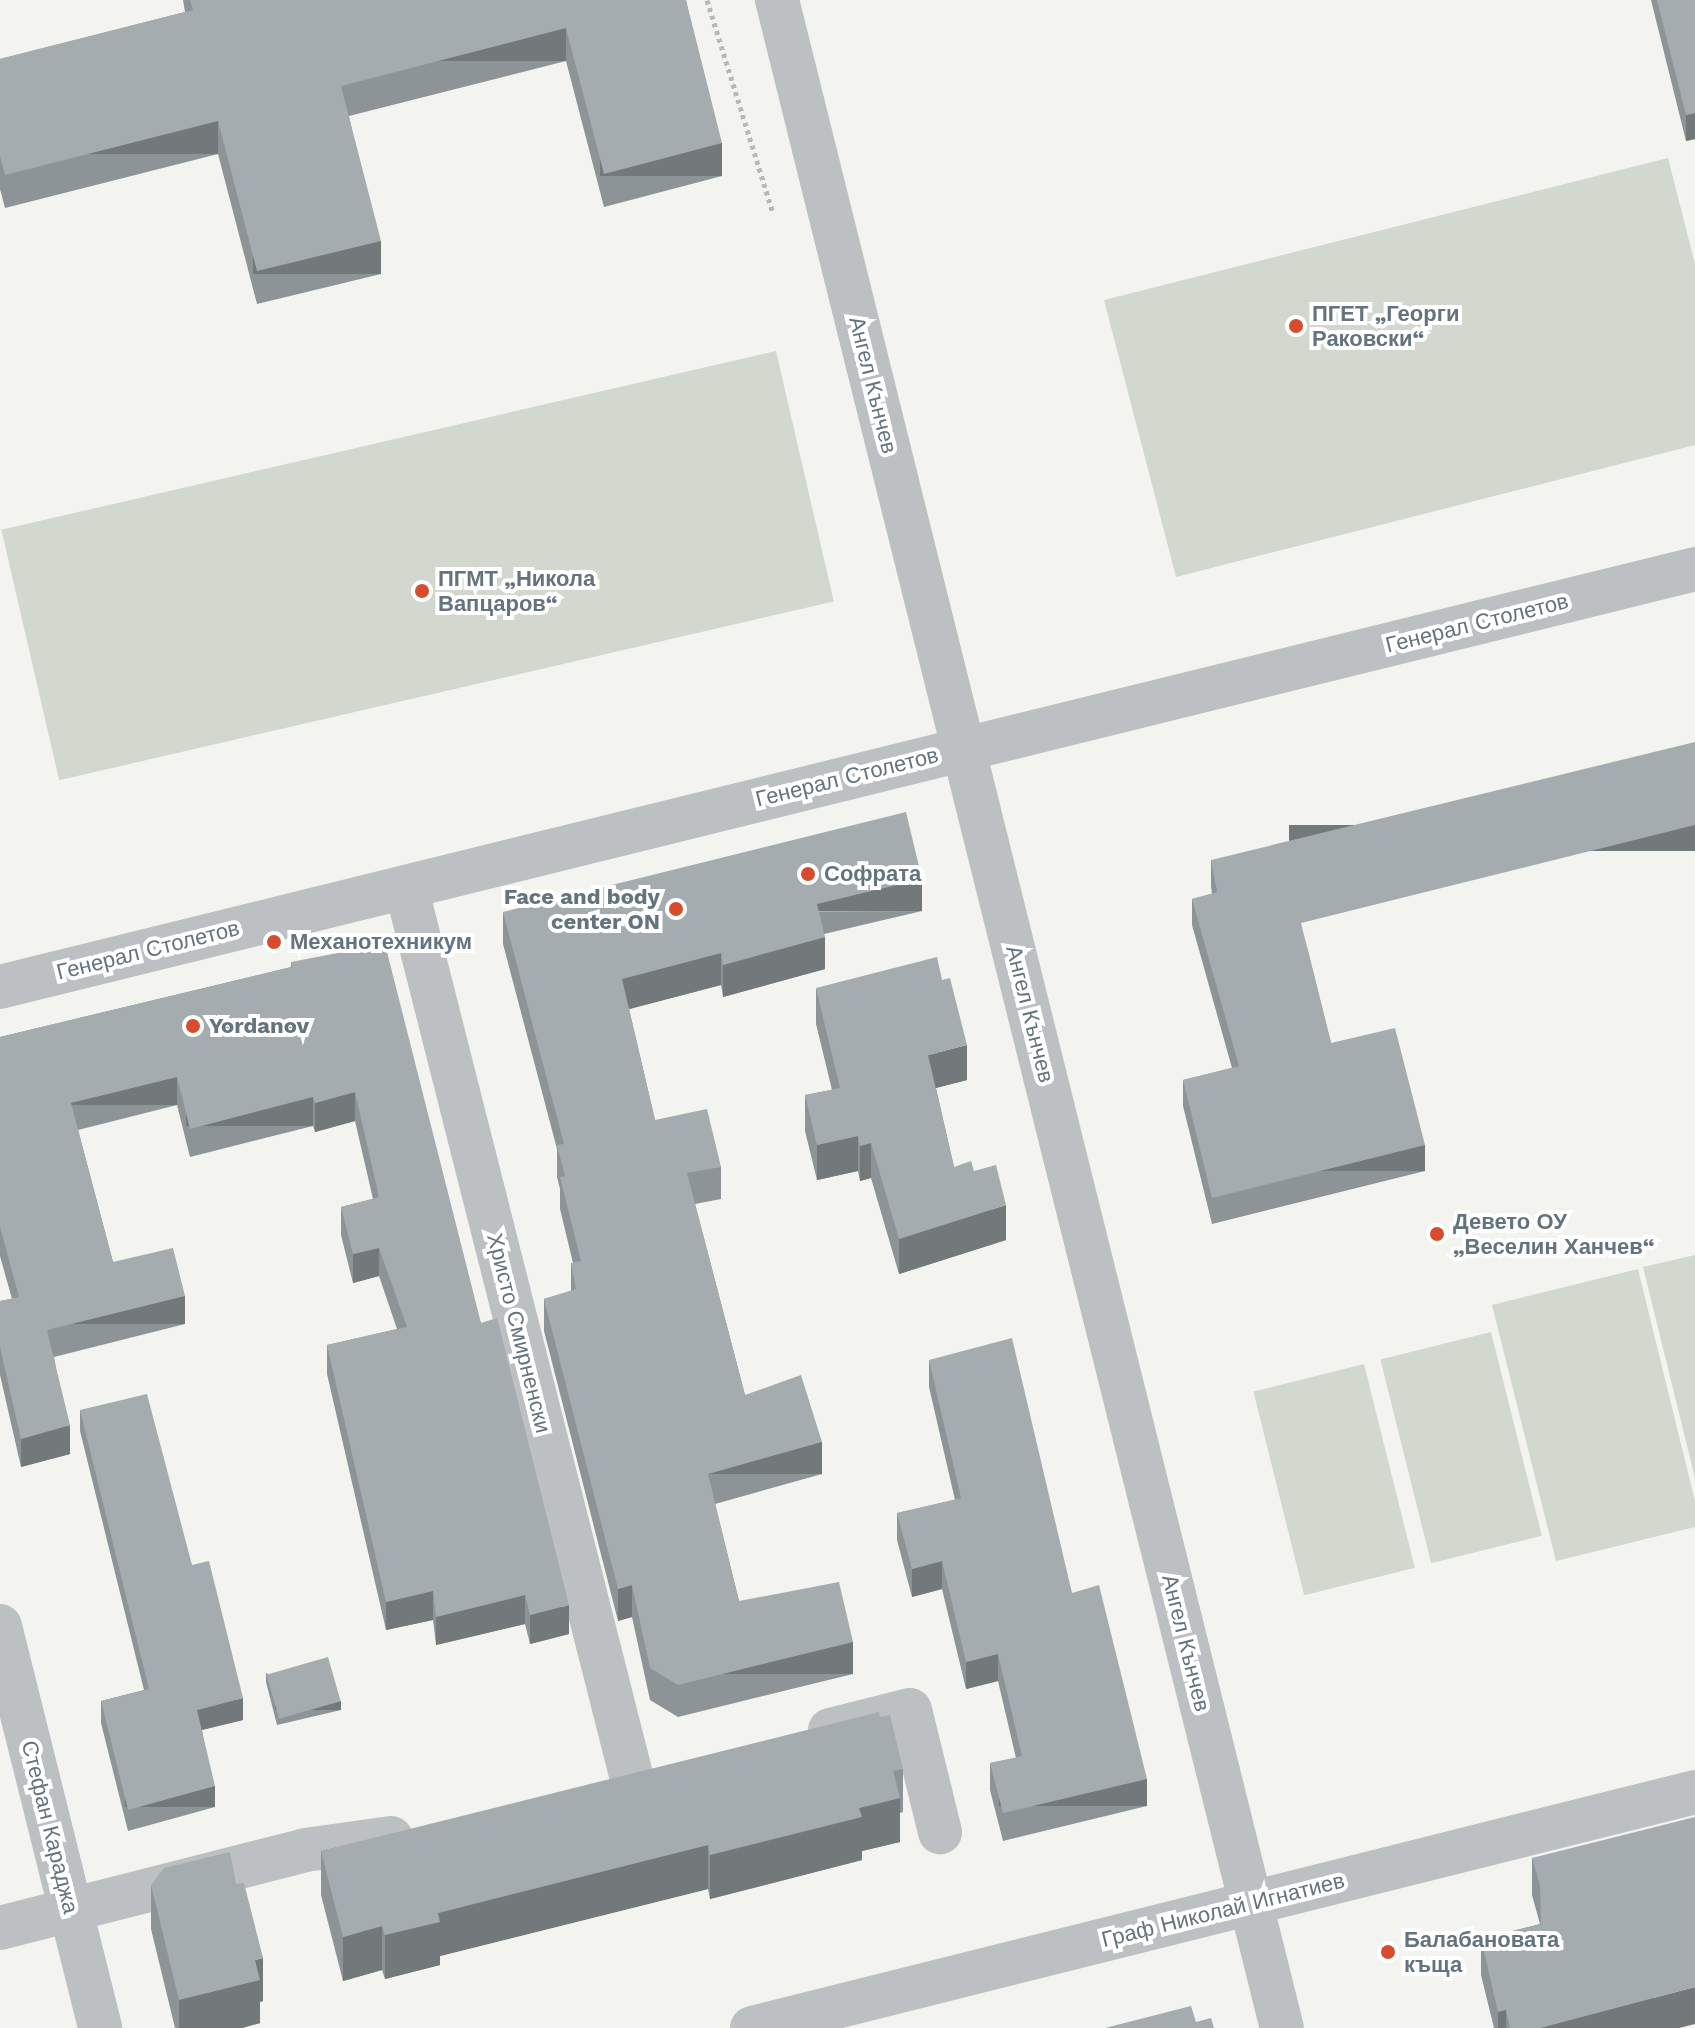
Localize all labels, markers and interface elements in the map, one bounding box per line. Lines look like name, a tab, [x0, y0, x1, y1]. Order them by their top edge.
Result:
place label: ПГЕТ „Георги Раковски“	[1312, 300, 1459, 352]
street label: Ангел Кънчев	[843, 314, 903, 456]
marker: ПГЕТ „Георги Раковски“	[1287, 317, 1305, 335]
place label: ПГМТ „Никола Вапцаров“	[438, 565, 595, 616]
marker: ПГМТ „Никола Вапцаров“	[413, 582, 431, 600]
street label: Генерал Столетов	[1383, 588, 1571, 658]
street label: Генерал Столетов	[753, 742, 941, 812]
place label: Софрата	[824, 861, 921, 887]
marker: Софрата	[799, 865, 817, 883]
place label: Face and body center ON	[504, 883, 660, 934]
marker: Face and body center ON	[667, 900, 685, 918]
street label: Генерал Столетов	[54, 915, 242, 985]
place label: Механотехникум	[290, 929, 472, 955]
marker: Механотехникум	[265, 933, 283, 951]
street label: Ангел Кънчев	[1000, 943, 1060, 1085]
place label: Yordanov	[209, 1013, 309, 1039]
marker: Yordanov	[184, 1017, 202, 1035]
place label: Девето ОУ „Веселин Ханчев“	[1453, 1208, 1655, 1260]
marker: Девето ОУ „Веселин Ханчев“	[1428, 1225, 1446, 1243]
street label: Христо Смирненски	[481, 1230, 557, 1436]
street label: Ангел Кънчев	[1156, 1572, 1216, 1714]
street label: Стефан Караджа	[16, 1738, 84, 1916]
street label: Граф Николай Игнатиев	[1099, 1867, 1347, 1953]
place label: Балабановата къща	[1404, 1926, 1559, 1978]
marker: Балабановата къща	[1379, 1943, 1397, 1961]

